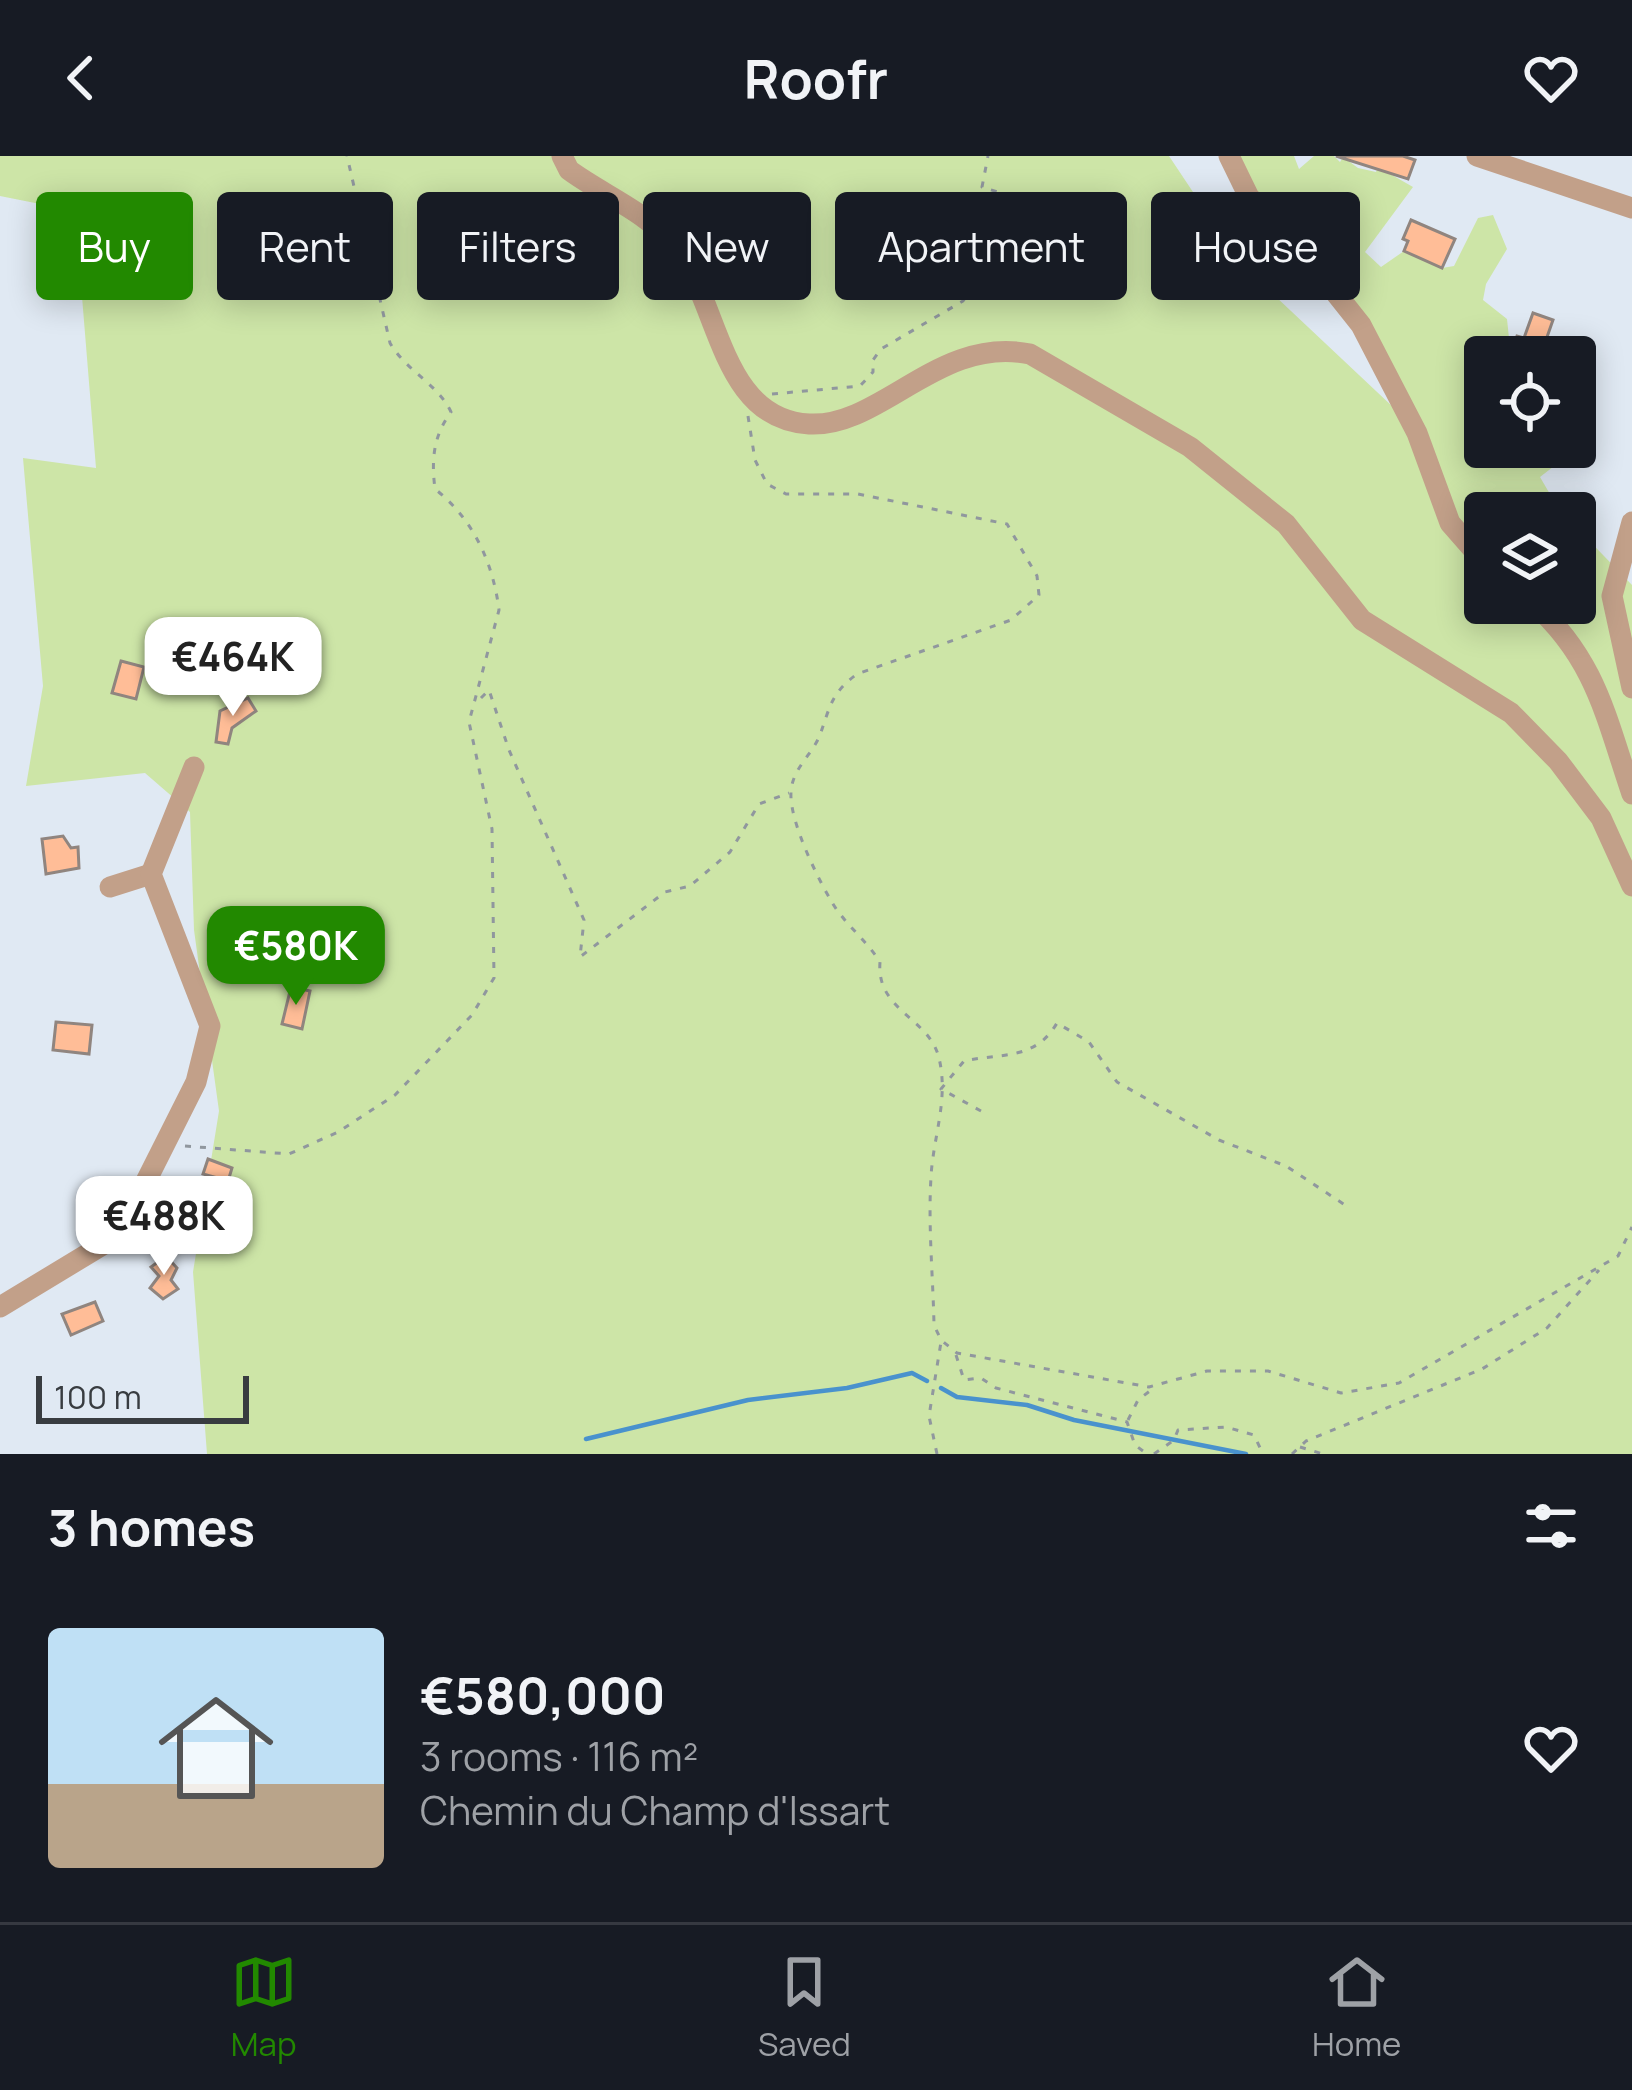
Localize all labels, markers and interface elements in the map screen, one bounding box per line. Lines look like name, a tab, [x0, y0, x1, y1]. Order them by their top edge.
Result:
text: Roofr	[744, 41, 888, 115]
icon: back	[48, 45, 114, 111]
icon: heart	[1518, 45, 1584, 111]
chip: Buy	[36, 192, 193, 300]
chip: Rent	[217, 192, 393, 300]
chip: Filters	[417, 192, 619, 300]
chip: New	[643, 192, 811, 300]
chip: Apartment	[835, 192, 1127, 300]
chip: House	[1151, 192, 1360, 300]
map controls	[1464, 336, 1596, 624]
button: locate	[1464, 336, 1596, 468]
button: layers	[1464, 492, 1596, 624]
pin: €464K	[149, 617, 317, 719]
text: €464K	[172, 629, 294, 683]
pin: €580K	[212, 906, 380, 1008]
text: €580K	[234, 918, 358, 972]
pin: €488K	[80, 1176, 248, 1278]
text: €488K	[103, 1188, 225, 1242]
scale bar	[36, 1370, 249, 1423]
text: 100 m	[54, 1374, 142, 1419]
text: 3 homes	[48, 1492, 255, 1561]
icon: filters	[1518, 1493, 1584, 1559]
text: €580,000	[420, 1660, 666, 1729]
icon: home	[144, 1676, 288, 1820]
icon: heart	[1518, 1715, 1584, 1781]
text: 3 rooms · 116 m²	[420, 1729, 698, 1783]
text: Chemin du Champ d'Issart	[420, 1783, 890, 1837]
tab: Map	[231, 1949, 297, 2066]
tab: Saved	[758, 1949, 851, 2066]
tab: Home	[1312, 1949, 1401, 2066]

